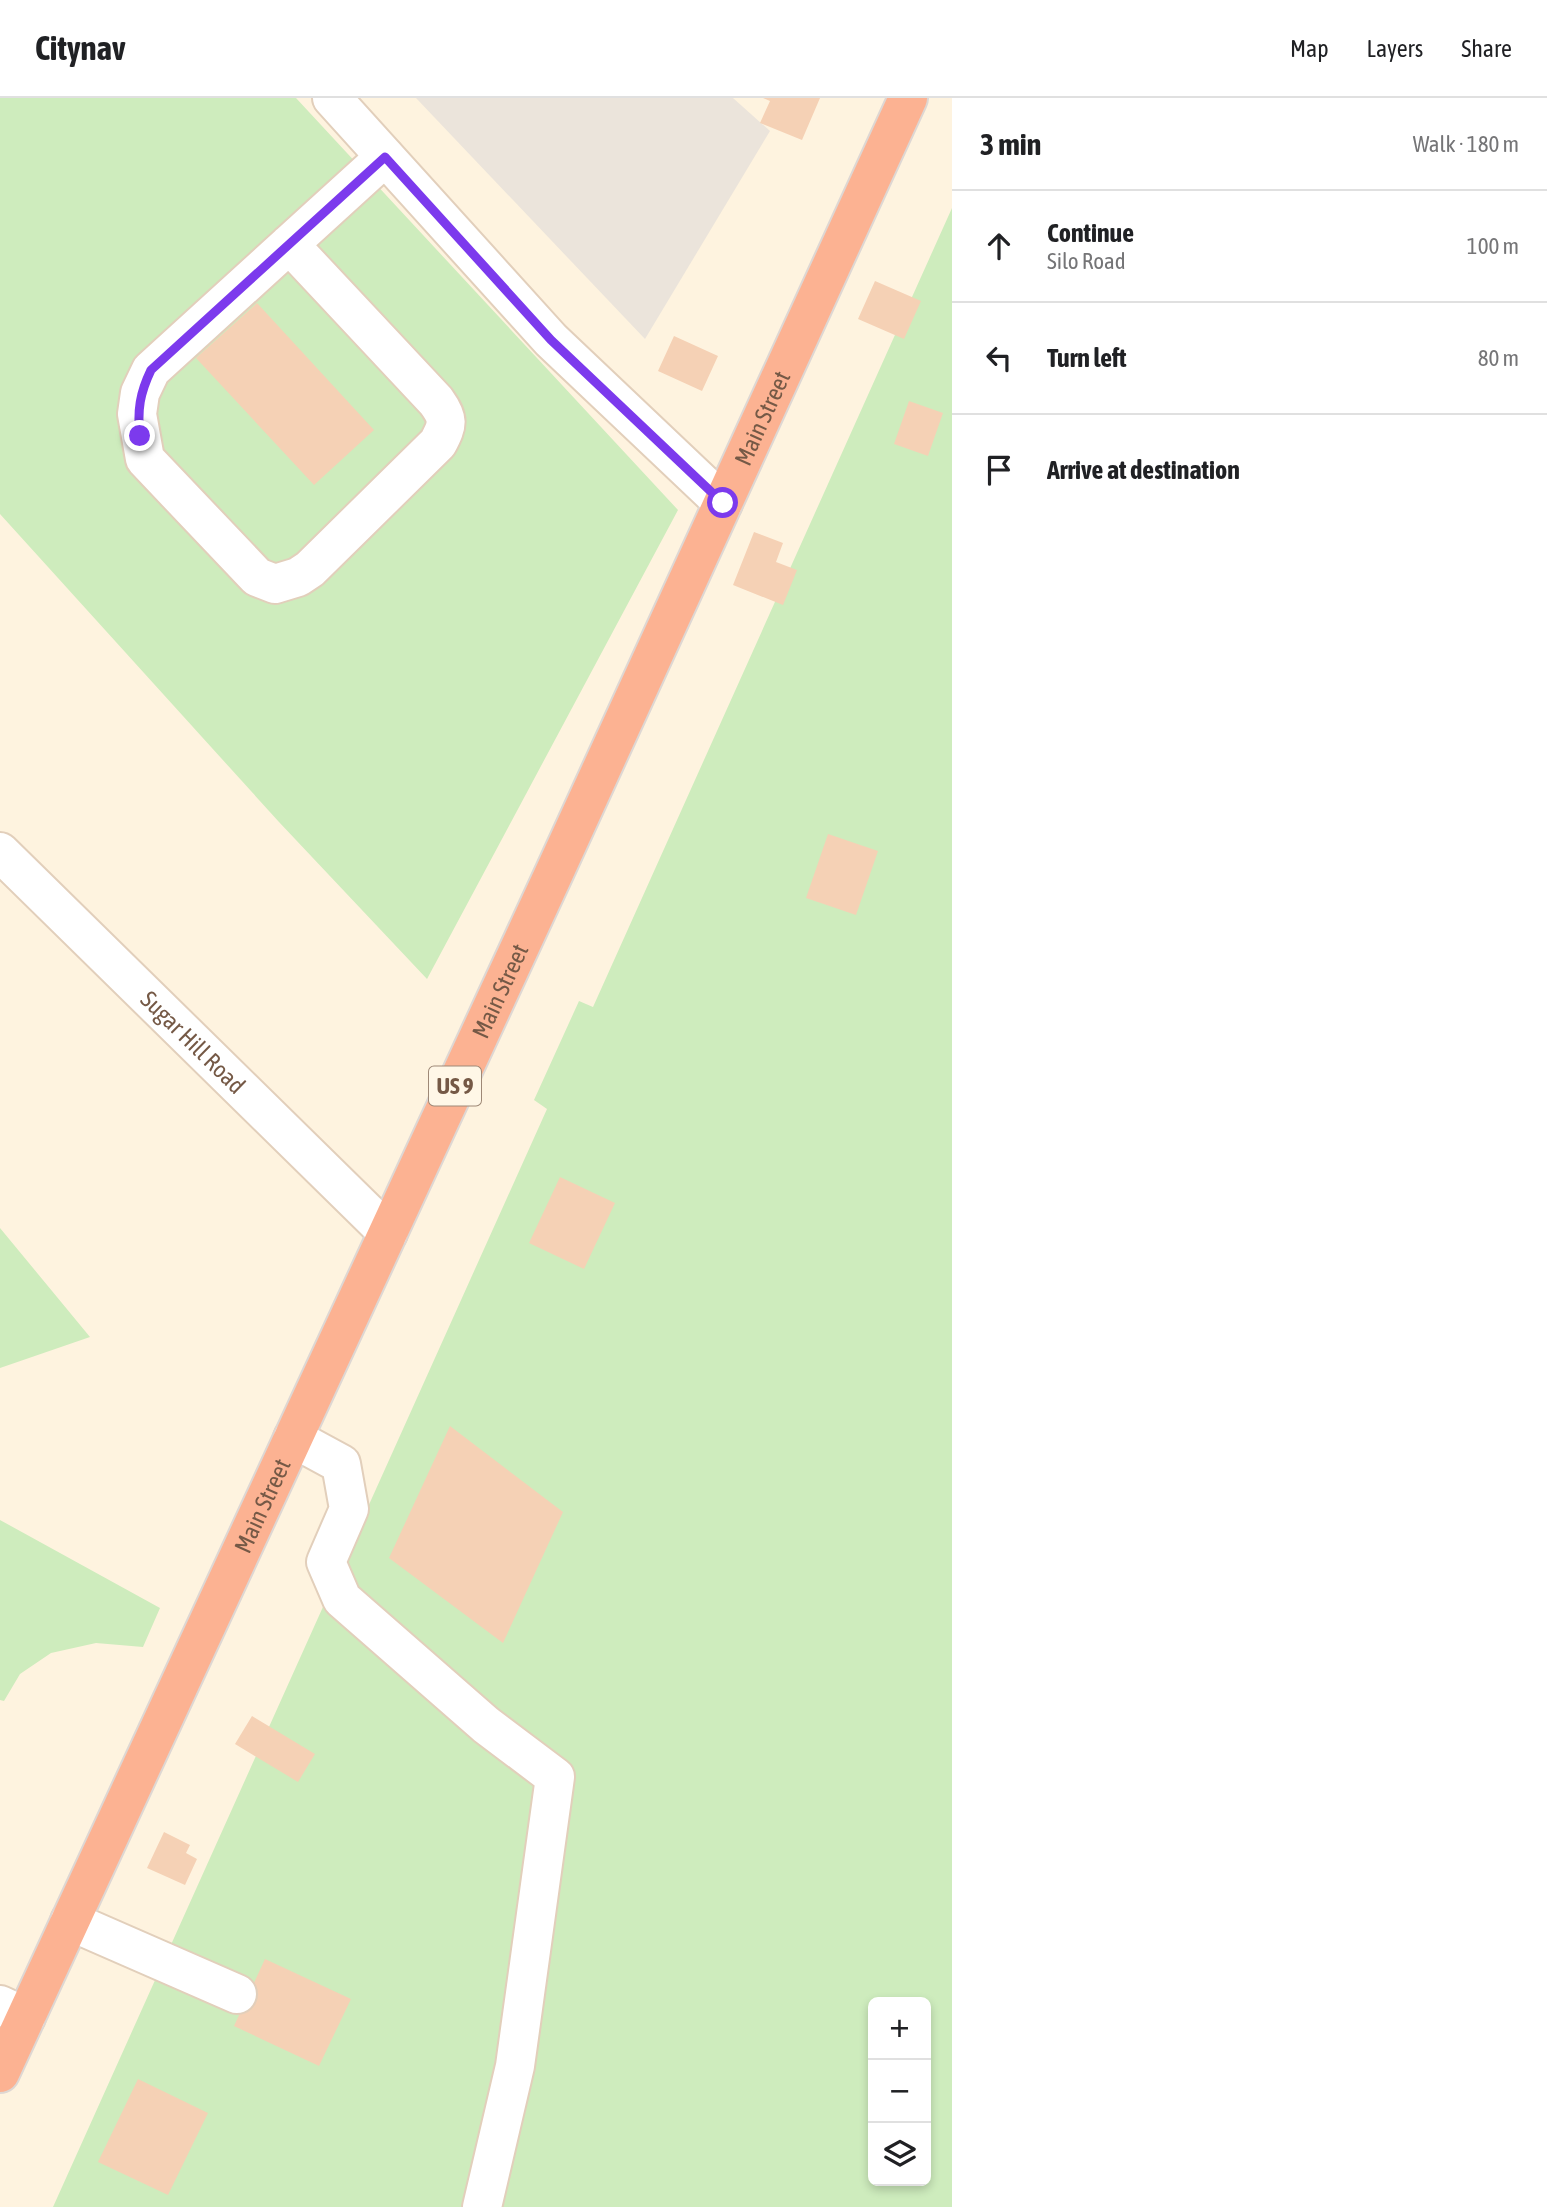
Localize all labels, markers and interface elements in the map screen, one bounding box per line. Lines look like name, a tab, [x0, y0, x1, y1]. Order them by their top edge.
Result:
text: Citynav	[35, 29, 126, 67]
text: Map	[1290, 35, 1329, 62]
text: Layers	[1367, 35, 1423, 62]
text: Share	[1461, 35, 1512, 62]
text: 3 min	[980, 127, 1041, 161]
text: Walk · 180 m	[1413, 131, 1519, 157]
text: Continue	[1047, 218, 1134, 248]
icon: ahead	[980, 227, 1018, 265]
text: 100 m	[1467, 233, 1519, 259]
text: Silo Road	[1047, 248, 1126, 274]
icon: left	[980, 339, 1018, 377]
text: Turn left	[1047, 343, 1127, 373]
text: 80 m	[1478, 345, 1519, 371]
street label: Main Street	[729, 367, 795, 469]
route end	[124, 420, 155, 451]
icon: arrive	[980, 451, 1018, 489]
text: Arrive at destination	[1047, 455, 1240, 485]
route start	[707, 487, 738, 518]
street label: Main Street	[466, 939, 533, 1042]
street label: Sugar Hill Road	[136, 985, 251, 1099]
road number: US 9	[429, 1066, 481, 1105]
street label: Main Street	[229, 1454, 295, 1557]
map controls	[868, 1997, 931, 2186]
button: +	[868, 1997, 931, 2060]
button: −	[868, 2060, 931, 2123]
button: layers	[868, 2123, 931, 2186]

